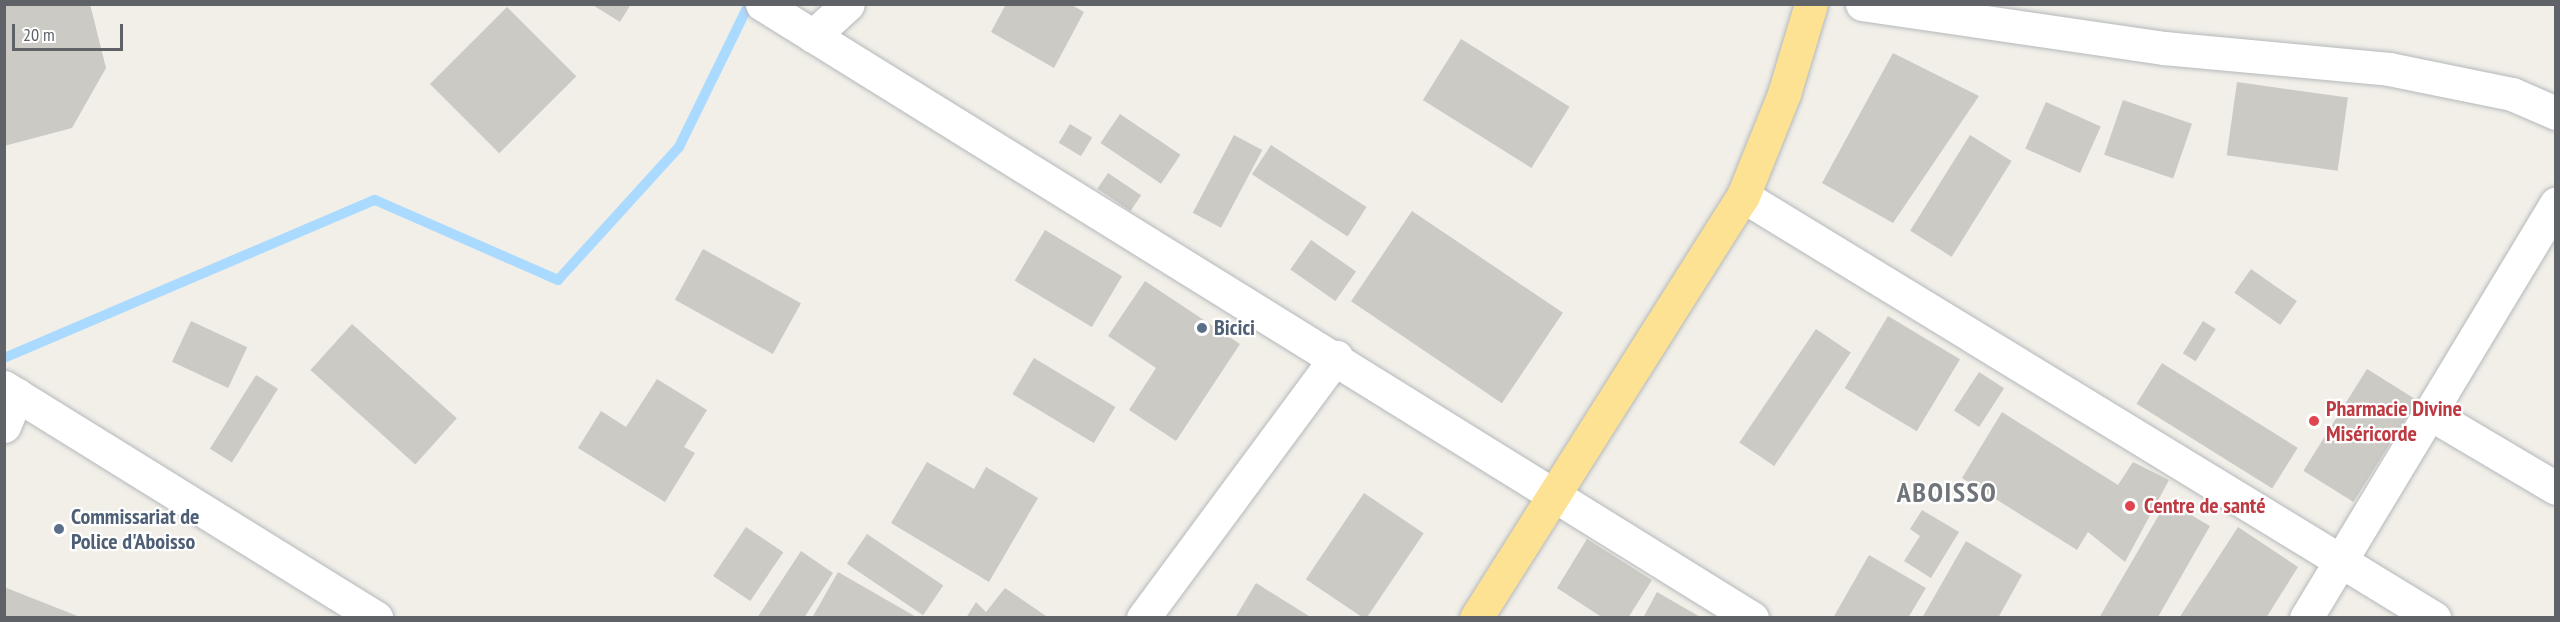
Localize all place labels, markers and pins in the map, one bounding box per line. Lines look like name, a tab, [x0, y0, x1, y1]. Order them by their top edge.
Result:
place label: Bicici	[1214, 315, 1255, 341]
marker: Bicici	[1195, 321, 1209, 335]
place label: Pharmacie Divine Miséricorde	[2326, 395, 2462, 446]
marker: Pharmacie Divine Miséricorde	[2307, 414, 2321, 428]
place label: Centre de santé	[2144, 493, 2266, 519]
marker: Centre de santé	[2121, 497, 2139, 515]
place label: Commissariat de Police d'Aboisso	[71, 503, 199, 554]
marker: Commissariat de Police d'Aboisso	[52, 522, 66, 536]

